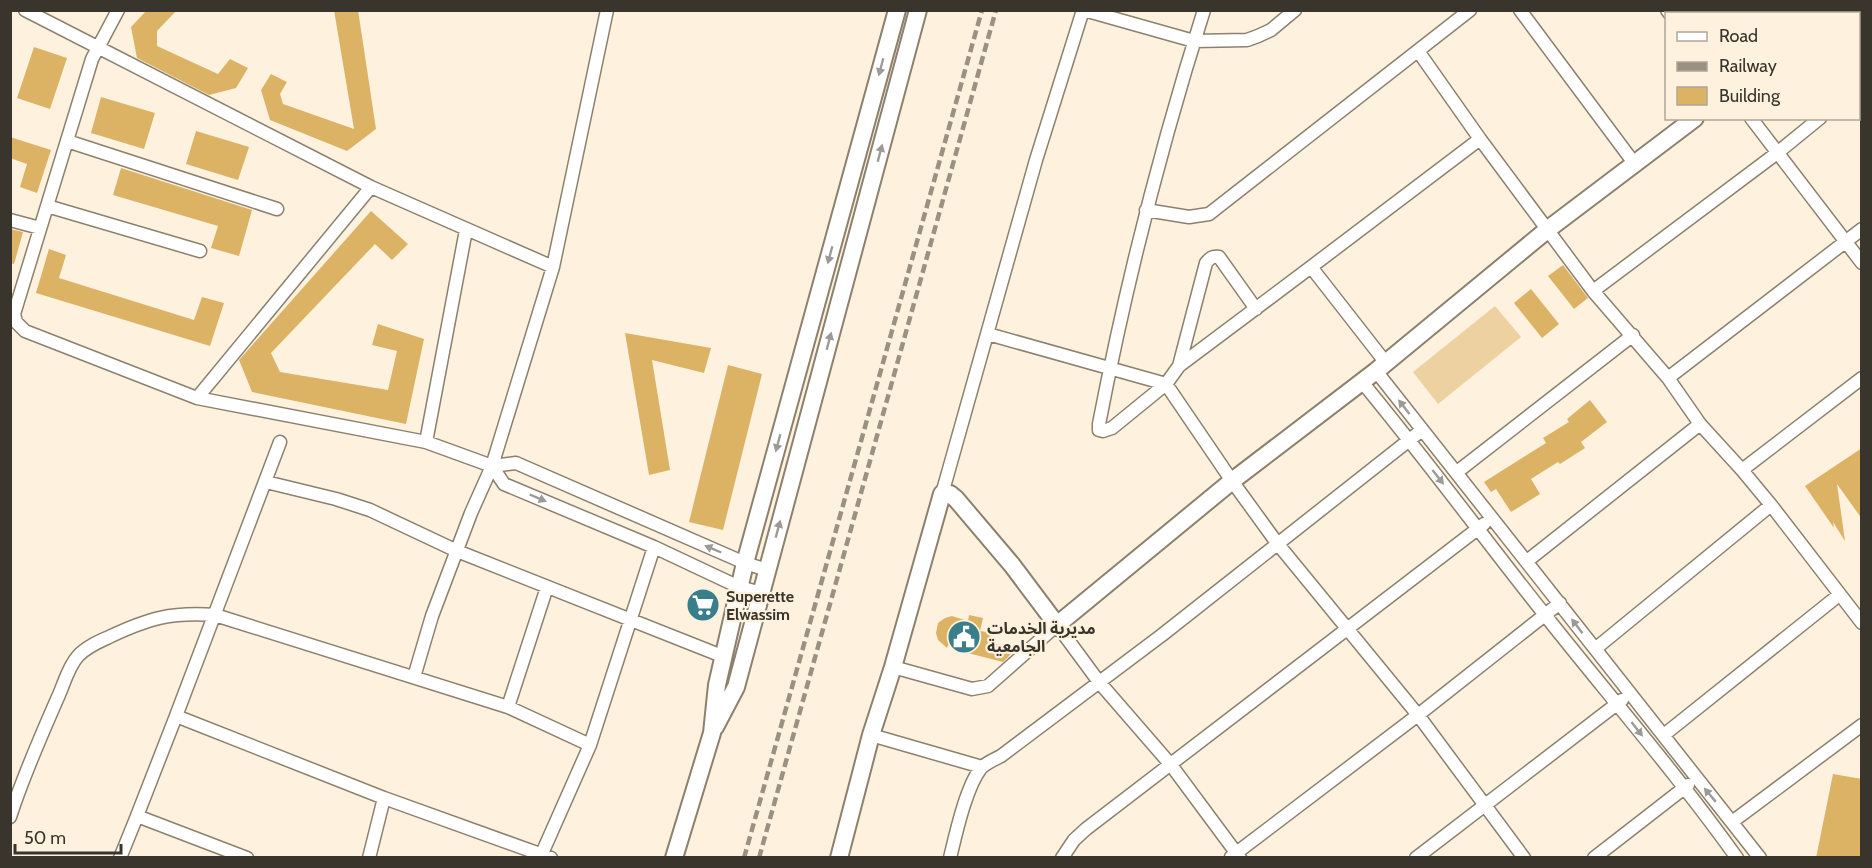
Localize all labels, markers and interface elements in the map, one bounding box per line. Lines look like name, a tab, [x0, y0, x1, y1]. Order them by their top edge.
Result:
legend	[1665, 12, 1860, 120]
text: Road	[1719, 25, 1758, 47]
text: Railway	[1719, 55, 1777, 77]
one-way arrow	[876, 58, 886, 76]
text: Building	[1719, 85, 1781, 107]
one-way arrow	[876, 144, 885, 162]
one-way arrow	[824, 246, 834, 264]
one-way arrow	[825, 332, 834, 350]
one-way arrow	[1397, 399, 1410, 415]
one-way arrow	[773, 434, 782, 452]
one-way arrow	[1432, 469, 1444, 484]
one-way arrow	[530, 493, 548, 503]
one-way arrow	[774, 520, 784, 539]
one-way arrow	[704, 544, 722, 553]
supermarket icon: Superette Elwassim	[685, 587, 721, 623]
place label: Superette Elwassim	[726, 587, 794, 624]
one-way arrow	[1572, 618, 1584, 633]
public building icon: مديرية الخدمات الجامعية	[946, 619, 982, 655]
place label: مديرية الخدمات الجامعية	[987, 619, 1096, 656]
one-way arrow	[1631, 721, 1643, 736]
one-way arrow	[1704, 787, 1717, 803]
scale bar	[15, 817, 122, 855]
text: 50 m	[24, 827, 66, 849]

